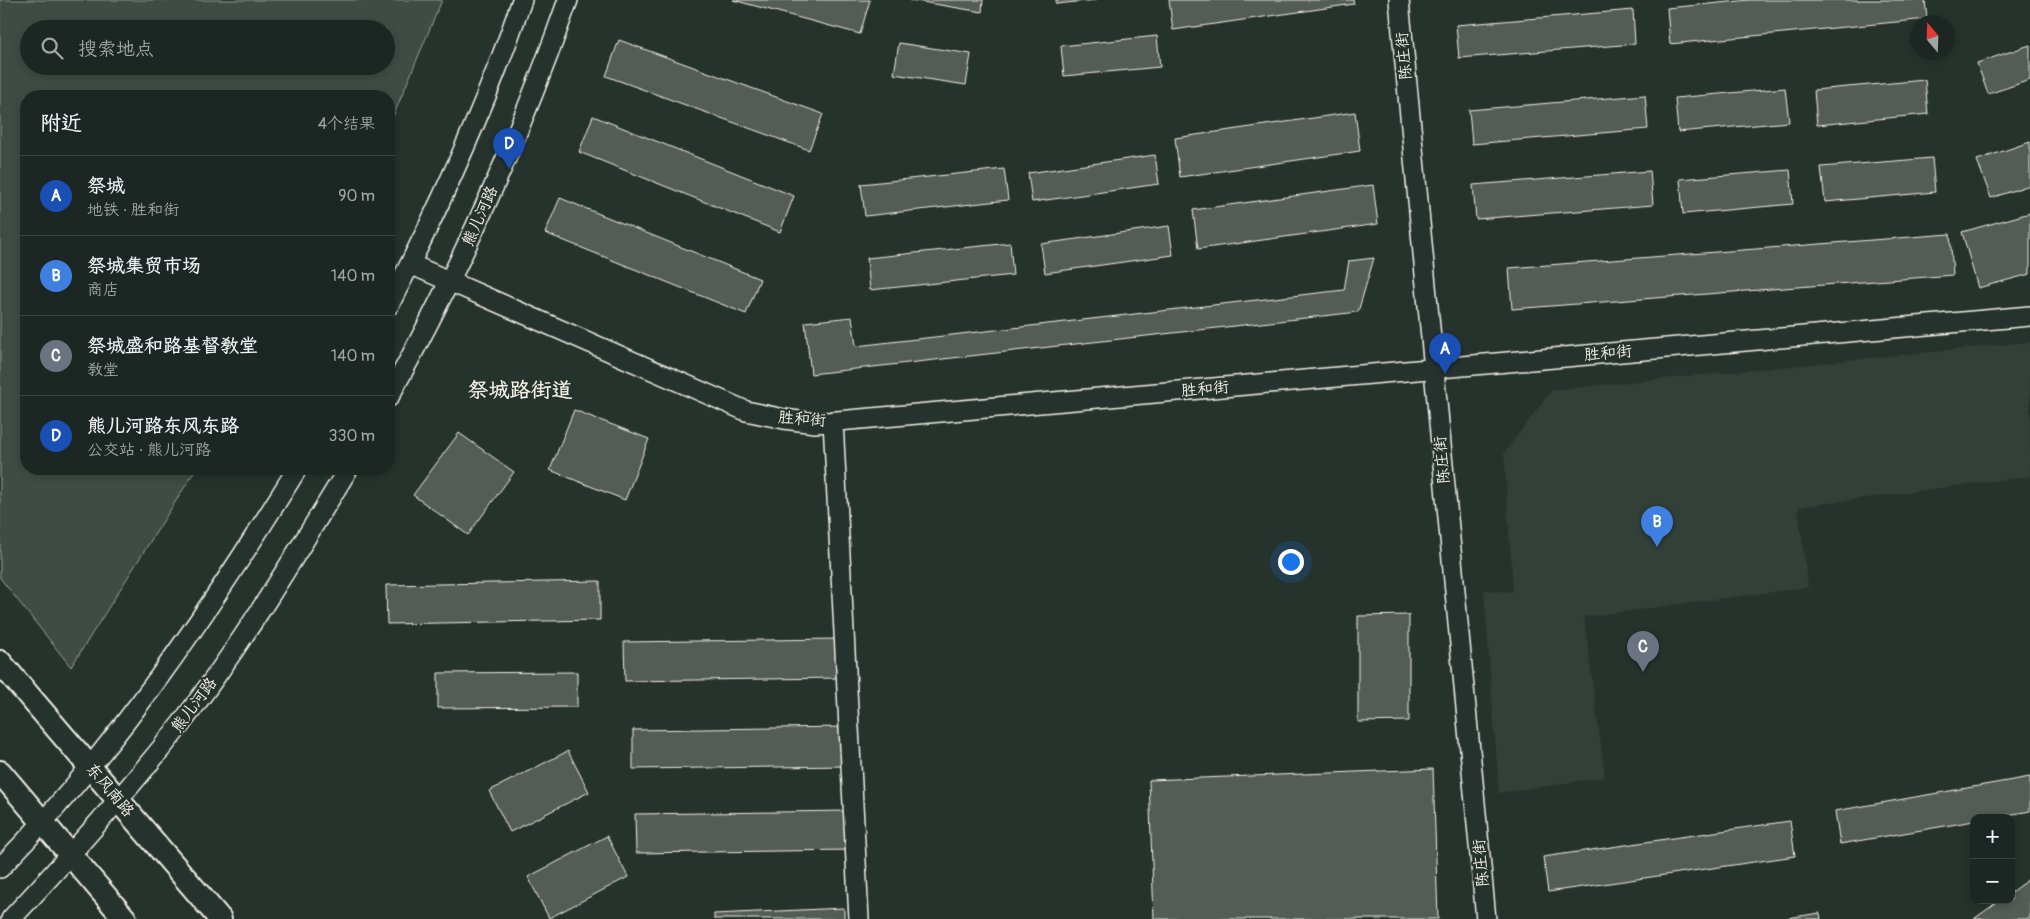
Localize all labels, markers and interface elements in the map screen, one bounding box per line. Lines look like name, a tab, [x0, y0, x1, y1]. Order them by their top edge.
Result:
north arrow	[1910, 15, 1955, 60]
search box	[20, 20, 395, 75]
street label: 陈庄街	[1392, 31, 1416, 81]
icon: search	[38, 34, 66, 62]
text: 搜索地点	[78, 37, 154, 61]
text: 附近	[40, 110, 82, 137]
text: 4个结果	[318, 114, 375, 134]
pin: D	[493, 128, 525, 169]
text: 祭城	[87, 174, 125, 198]
street label: 熊儿河路	[458, 183, 502, 249]
text: A	[51, 186, 61, 206]
text: 90 m	[338, 186, 375, 206]
text: 地铁 · 胜和街	[87, 200, 179, 220]
text: 祭城集贸市场	[87, 254, 201, 278]
text: B	[51, 266, 61, 286]
text: 140 m	[331, 266, 375, 286]
text: 商店	[87, 280, 119, 300]
pin: A	[1429, 333, 1461, 374]
text: 祭城盛和路基督教堂	[87, 334, 258, 358]
street label: 胜和街	[1583, 341, 1633, 365]
text: C	[51, 346, 61, 366]
text: 140 m	[331, 346, 375, 366]
text: 教堂	[87, 360, 119, 380]
district label: 祭城路街道	[468, 377, 573, 404]
street label: 胜和街	[1180, 377, 1230, 401]
street label: 胜和街	[777, 407, 827, 431]
text: 熊儿河路东风东路	[87, 414, 239, 438]
text: D	[51, 426, 61, 446]
text: 330 m	[329, 426, 375, 446]
street label: 陈庄街	[1430, 435, 1454, 485]
text: 公交站 · 熊儿河路	[87, 440, 211, 460]
pin: B	[1641, 506, 1673, 547]
your location	[1278, 549, 1304, 575]
pin: C	[1627, 631, 1659, 672]
street label: 熊儿河路	[167, 673, 221, 737]
street label: 东风南路	[82, 759, 138, 821]
map controls	[1970, 814, 2015, 904]
button: +	[1970, 814, 2015, 859]
street label: 陈庄街	[1469, 838, 1493, 888]
button: −	[1970, 859, 2015, 904]

